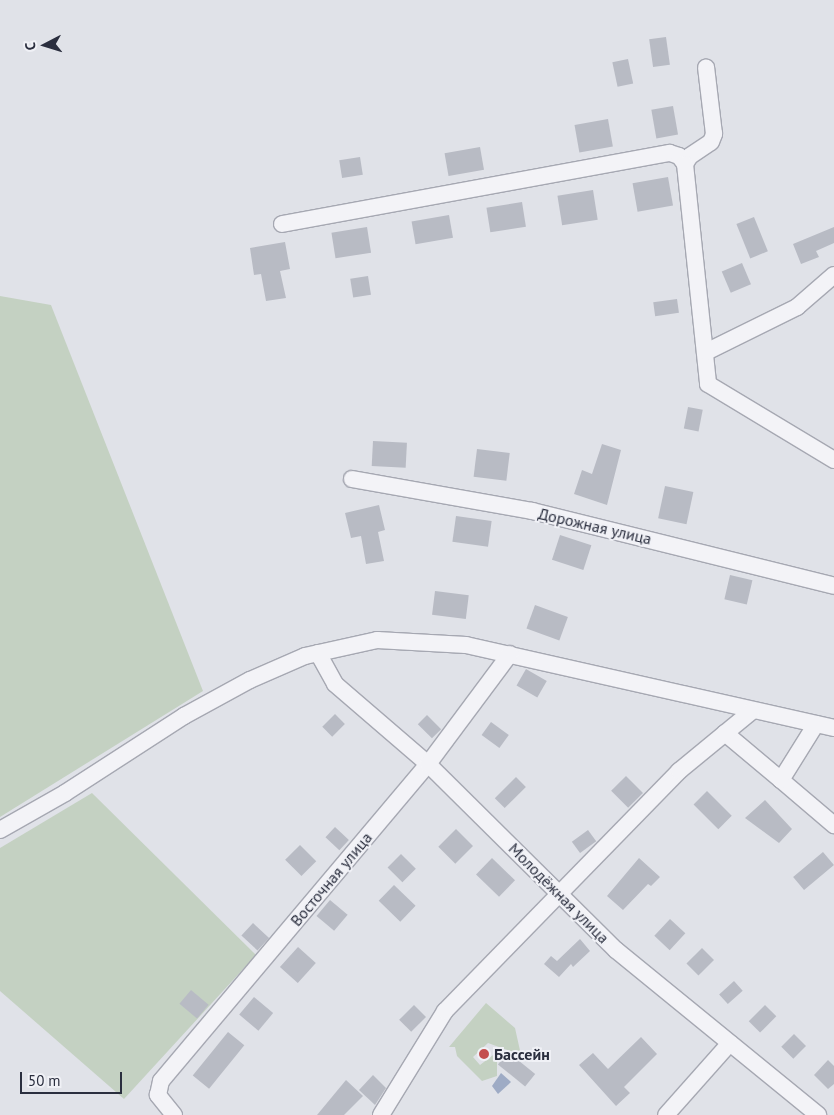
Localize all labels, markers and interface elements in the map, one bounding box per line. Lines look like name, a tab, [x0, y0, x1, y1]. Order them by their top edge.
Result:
north arrow	[20, 20, 70, 70]
text: С	[21, 42, 39, 51]
street label: Дорожная улица	[536, 504, 654, 548]
street label: Восточная улица	[286, 828, 376, 930]
street label: Молодёжная улица	[505, 839, 613, 947]
place label: Бассейн	[494, 1044, 550, 1064]
marker: Бассейн	[478, 1048, 490, 1060]
scale bar	[22, 1062, 125, 1094]
text: 50 m	[28, 1071, 61, 1090]

